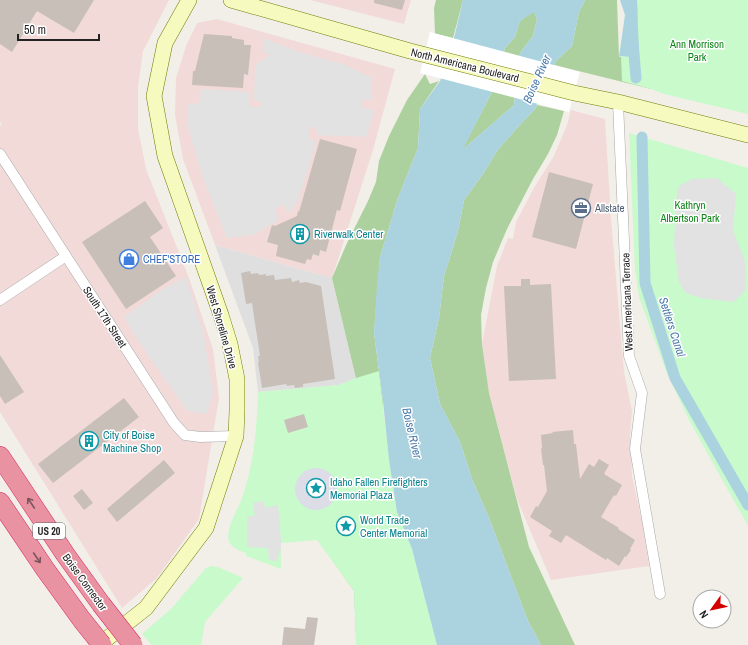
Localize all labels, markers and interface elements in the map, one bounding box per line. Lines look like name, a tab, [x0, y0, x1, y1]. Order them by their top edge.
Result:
scale bar	[18, 16, 99, 42]
text: 50 m	[24, 22, 46, 38]
park label: Ann Morrison Park	[669, 37, 724, 64]
street label: North Americana Boulevard	[410, 45, 520, 85]
water label: Boise River	[519, 52, 555, 106]
office icon: Allstate	[570, 197, 592, 219]
park label: Kathryn Albertson Park	[659, 198, 720, 225]
place label: Allstate	[594, 201, 625, 215]
building icon: Riverwalk Center	[289, 223, 311, 245]
place label: Riverwalk Center	[314, 227, 383, 241]
shop icon: CHEF'STORE	[118, 248, 140, 270]
place label: CHEF'STORE	[143, 252, 200, 266]
street label: West Americana Terrace	[618, 253, 636, 351]
street label: South 17th Street	[80, 284, 130, 351]
street label: West Shoreline Drive	[203, 284, 241, 370]
water label: Settlers Canal	[655, 295, 689, 360]
water label: Boise River	[398, 406, 426, 461]
place label: City of Boise Machine Shop	[103, 428, 161, 455]
building icon: City of Boise Machine Shop	[78, 430, 100, 452]
place label: Idaho Fallen Firefighters Memorial Plaza	[330, 475, 428, 502]
place icon: Idaho Fallen Firefighters Memorial Plaza	[305, 477, 327, 499]
one-way arrow	[27, 498, 35, 509]
place label: World Trade Center Memorial	[360, 513, 427, 540]
place icon: World Trade Center Memorial	[335, 515, 357, 537]
road number: US 20	[33, 523, 65, 539]
street label: Boise Connector	[60, 551, 110, 613]
one-way arrow	[33, 552, 41, 563]
north arrow	[692, 589, 732, 629]
text: N	[696, 608, 711, 621]

